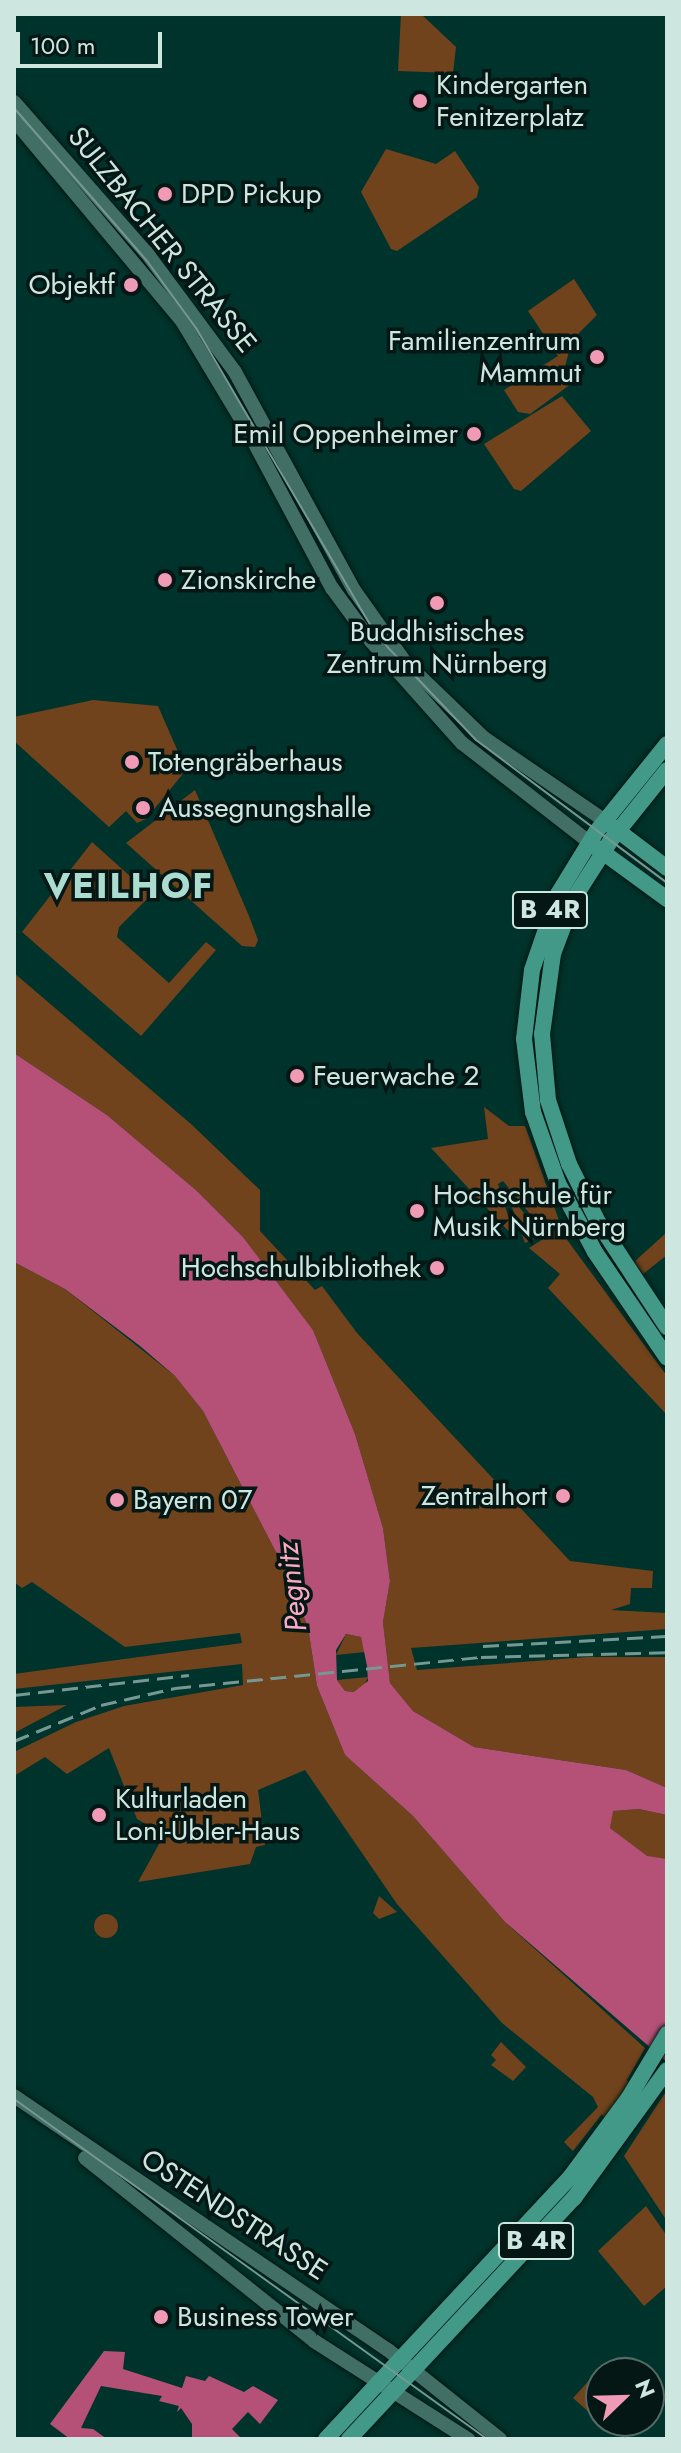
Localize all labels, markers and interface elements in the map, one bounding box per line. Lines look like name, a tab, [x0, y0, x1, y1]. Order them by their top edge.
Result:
scale bar	[20, 16, 166, 66]
text: 100 m	[30, 28, 96, 63]
place label: Kindergarten Fenitzerplatz	[436, 68, 588, 134]
marker: Kindergarten Fenitzerplatz	[411, 92, 429, 110]
street label: SULZBACHER STRASSE	[61, 120, 263, 360]
place label: DPD Pickup	[181, 177, 322, 211]
marker: DPD Pickup	[156, 185, 174, 203]
place label: Objektf	[28, 268, 115, 302]
marker: Objektf	[122, 276, 140, 294]
place label: Familienzentrum Mammut	[388, 324, 581, 390]
marker: Familienzentrum Mammut	[588, 348, 606, 366]
place label: Emil Oppenheimer	[233, 417, 458, 451]
marker: Emil Oppenheimer	[465, 425, 483, 443]
place label: Zionskirche	[181, 563, 316, 597]
marker: Zionskirche	[156, 571, 174, 589]
marker: Buddhistisches Zentrum Nürnberg	[428, 594, 446, 612]
place label: Buddhistisches Zentrum Nürnberg	[326, 615, 548, 681]
place label: Totengräberhaus	[148, 745, 343, 779]
marker: Totengräberhaus	[123, 753, 141, 771]
place label: Aussegnungshalle	[159, 791, 371, 825]
marker: Aussegnungshalle	[134, 799, 152, 817]
district label: VEILHOF	[44, 864, 214, 908]
road number: B 4R	[510, 888, 590, 932]
place label: Feuerwache 2	[313, 1059, 479, 1093]
marker: Feuerwache 2	[288, 1067, 306, 1085]
place label: Hochschule für Musik Nürnberg	[433, 1178, 626, 1244]
marker: Hochschule für Musik Nürnberg	[408, 1202, 426, 1220]
place label: Hochschulbibliothek	[181, 1251, 421, 1285]
marker: Hochschulbibliothek	[428, 1259, 446, 1277]
place label: Zentralhort	[421, 1479, 547, 1513]
place label: Bayern 07	[133, 1483, 252, 1517]
marker: Zentralhort	[554, 1487, 572, 1505]
marker: Bayern 07	[108, 1491, 126, 1509]
water label: Pegnitz	[269, 1540, 315, 1634]
place label: Kulturladen Loni-Übler-Haus	[115, 1782, 300, 1848]
marker: Kulturladen Loni-Übler-Haus	[90, 1806, 108, 1824]
street label: OSTENDSTRASSE	[135, 2142, 333, 2288]
road number: B 4R	[496, 2219, 576, 2263]
place label: Business Tower	[177, 2300, 354, 2334]
marker: Business Tower	[152, 2308, 170, 2326]
north arrow	[585, 2357, 665, 2437]
text: N	[627, 2374, 663, 2403]

